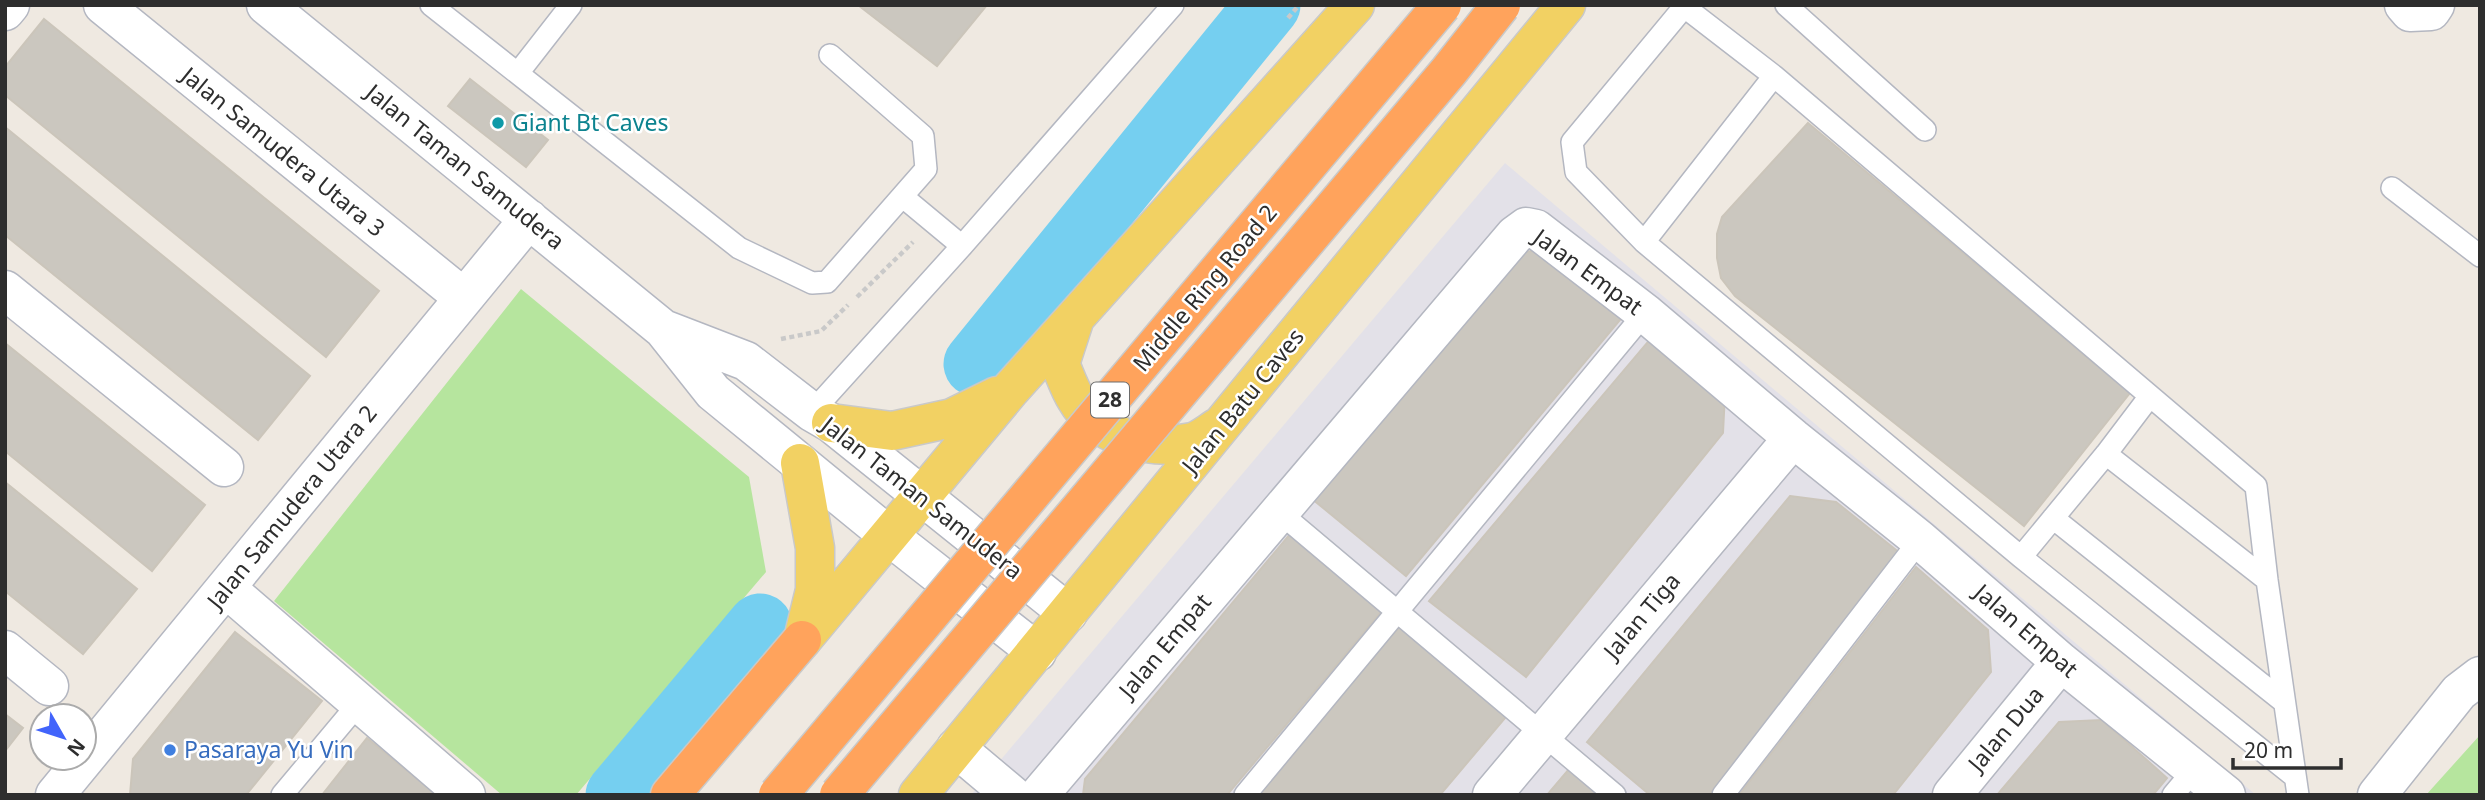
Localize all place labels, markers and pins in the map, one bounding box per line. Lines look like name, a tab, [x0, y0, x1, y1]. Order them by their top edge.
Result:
place label: Giant Bt Caves	[512, 106, 668, 138]
marker: Giant Bt Caves	[490, 115, 506, 131]
place label: Pasaraya Yu Vin	[184, 733, 354, 765]
marker: Pasaraya Yu Vin	[162, 742, 178, 758]

